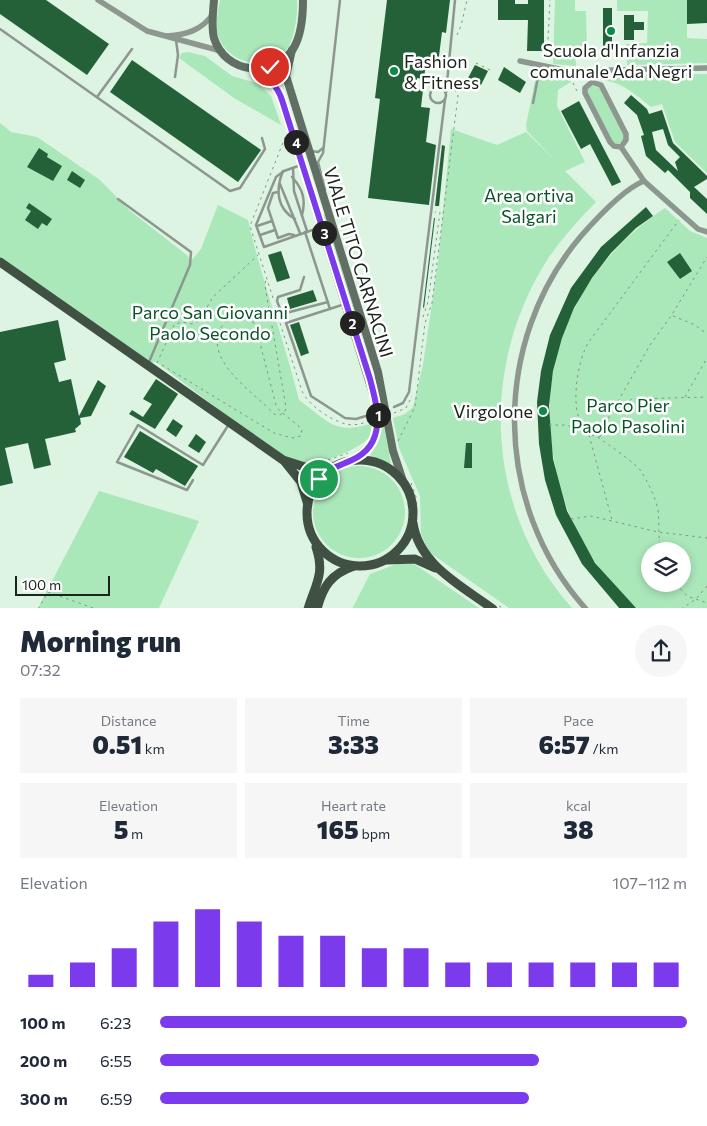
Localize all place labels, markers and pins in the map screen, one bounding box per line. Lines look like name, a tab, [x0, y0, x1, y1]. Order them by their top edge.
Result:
marker: Scuola d'Infanzia comunale Ada Negri	[605, 25, 617, 37]
place label: Scuola d'Infanzia comunale Ada Negri	[530, 39, 692, 82]
pin	[249, 46, 291, 88]
place label: Fashion & Fitness	[404, 50, 479, 93]
marker: Fashion & Fitness	[388, 65, 400, 77]
pin: 4	[284, 130, 308, 154]
pin: 3	[312, 220, 336, 246]
pin: 2	[340, 310, 364, 336]
place label: Virgolone	[453, 400, 533, 422]
pin: 1	[366, 402, 390, 428]
marker: Virgolone	[537, 405, 549, 417]
pin	[298, 458, 340, 500]

